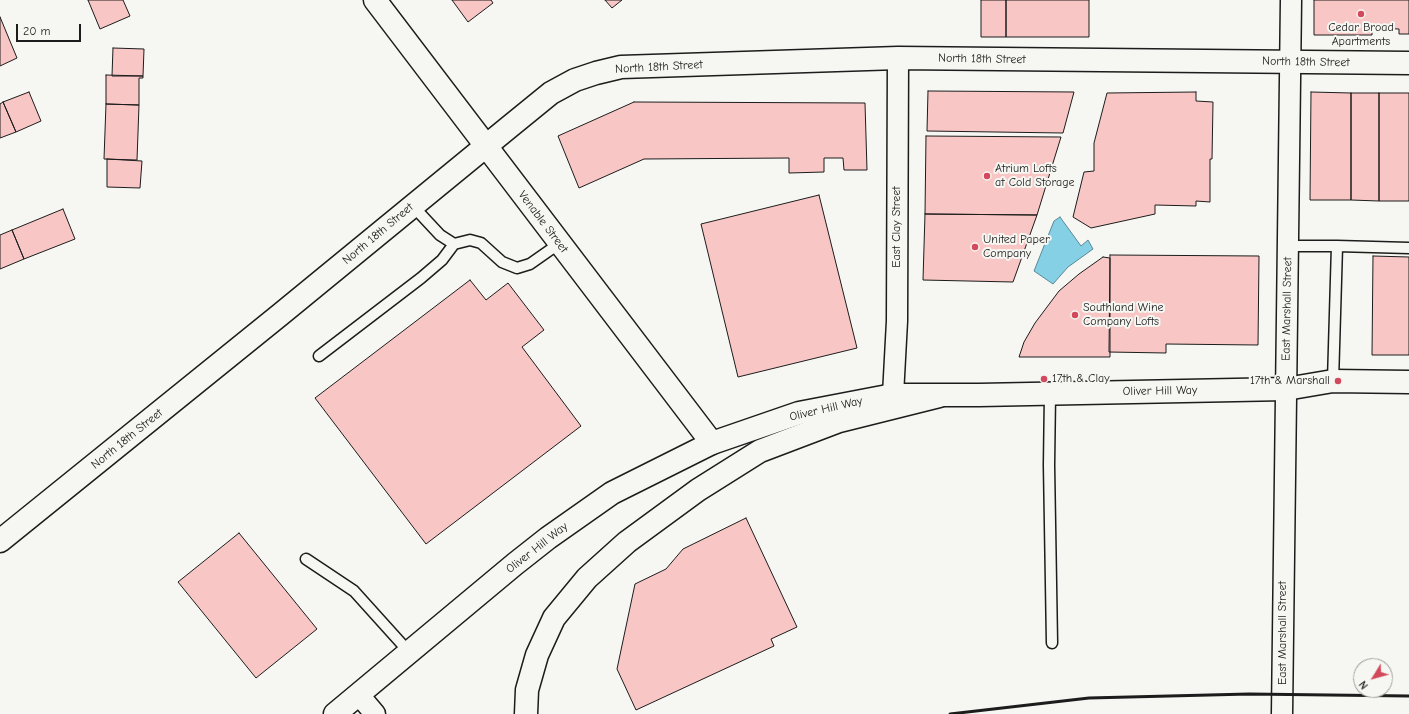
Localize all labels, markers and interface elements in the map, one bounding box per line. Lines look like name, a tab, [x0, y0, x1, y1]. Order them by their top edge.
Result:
marker: Cedar Broad Apartments	[1356, 9, 1366, 19]
scale bar	[18, 16, 83, 42]
place label: Cedar Broad Apartments	[1328, 21, 1394, 49]
text: 20 m	[23, 24, 51, 38]
street label: North 18th Street	[938, 51, 1026, 67]
street label: North 18th Street	[1262, 54, 1350, 70]
street label: North 18th Street	[615, 58, 703, 76]
place label: Atrium Lofts at Cold Storage	[995, 162, 1074, 190]
marker: Atrium Lofts at Cold Storage	[982, 171, 992, 181]
street label: East Clay Street	[890, 186, 904, 268]
street label: Venable Street	[515, 188, 571, 256]
street label: North 18th Street	[340, 200, 416, 268]
place label: United Paper Company	[983, 233, 1050, 261]
marker: United Paper Company	[970, 242, 980, 252]
street label: East Marshall Street	[1279, 257, 1295, 361]
place label: Southland Wine Company Lofts	[1083, 301, 1164, 329]
marker: Southland Wine Company Lofts	[1070, 310, 1080, 320]
place label: 17th & Clay	[1052, 372, 1110, 386]
marker: 17th & Clay	[1039, 374, 1049, 384]
place label: 17th & Marshall	[1250, 374, 1330, 388]
marker: 17th & Marshall	[1333, 376, 1343, 386]
street label: Oliver Hill Way	[1123, 383, 1197, 399]
street label: Oliver Hill Way	[788, 394, 864, 424]
street label: North 18th Street	[88, 406, 166, 472]
street label: Oliver Hill Way	[503, 519, 571, 577]
street label: East Marshall Street	[1276, 581, 1290, 685]
north arrow	[1353, 658, 1393, 698]
text: N	[1356, 678, 1371, 692]

